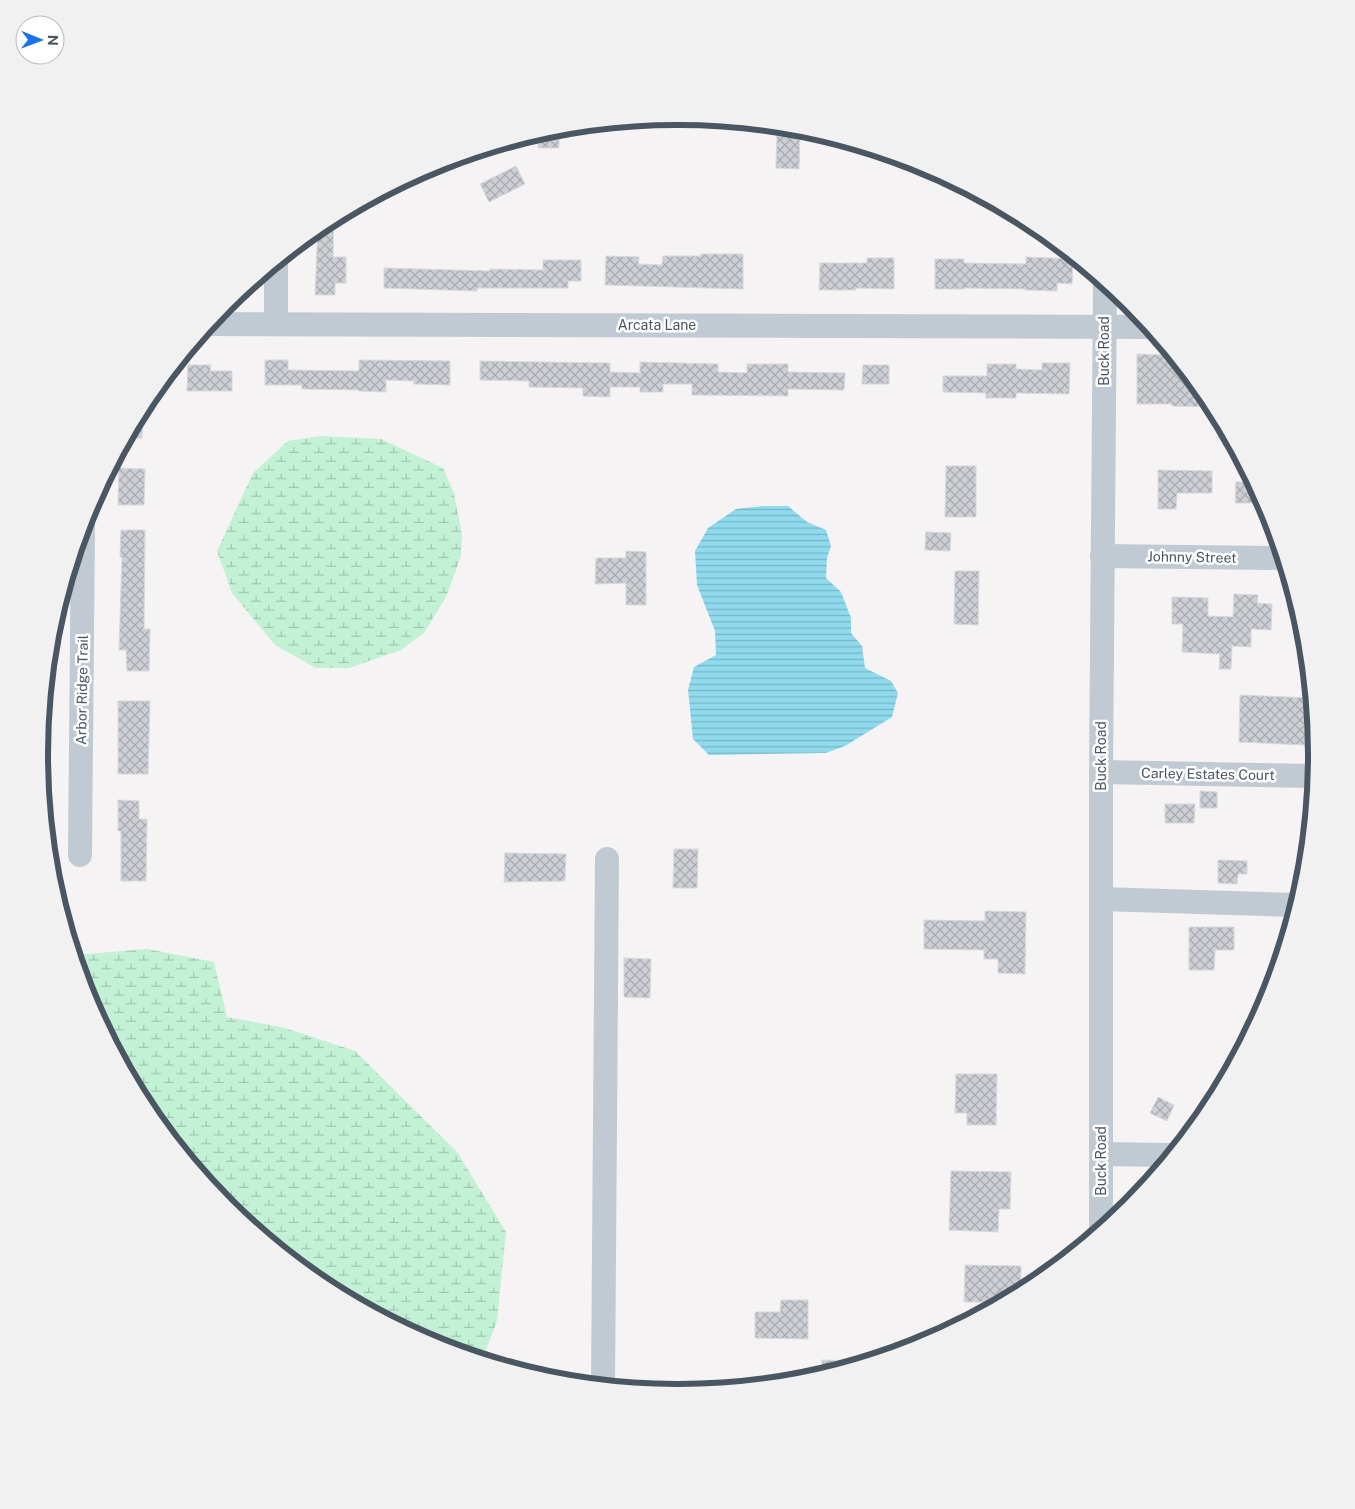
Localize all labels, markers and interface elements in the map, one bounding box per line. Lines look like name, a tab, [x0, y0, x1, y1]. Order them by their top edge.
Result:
north arrow	[15, 15, 65, 65]
text: N	[45, 35, 61, 46]
street label: Buck Road	[1096, 316, 1112, 386]
street label: Arcata Lane	[618, 317, 696, 333]
street label: Johnny Street	[1147, 548, 1237, 566]
street label: Arbor Ridge Trail	[73, 635, 91, 745]
street label: Buck Road	[1093, 721, 1109, 791]
street label: Carley Estates Court	[1141, 765, 1275, 783]
street label: Buck Road	[1093, 1126, 1109, 1196]

